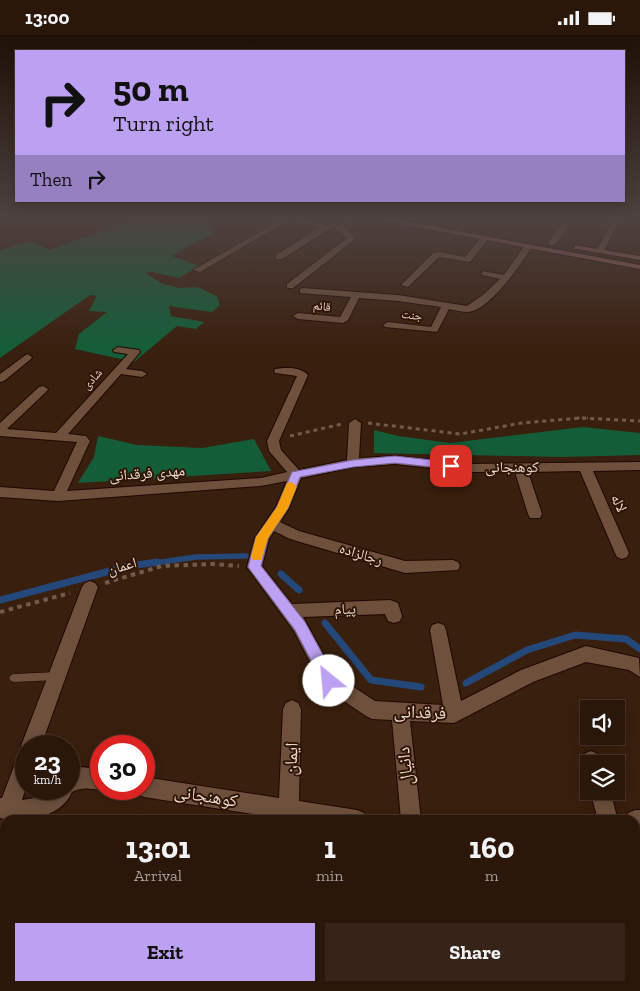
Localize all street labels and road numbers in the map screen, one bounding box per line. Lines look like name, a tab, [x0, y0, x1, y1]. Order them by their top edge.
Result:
street label: قائم	[312, 298, 332, 315]
street label: جنت	[401, 307, 424, 323]
street label: شادی	[79, 366, 105, 392]
street label: کوهنجانی	[485, 458, 539, 477]
street label: مهدی فرقدانی	[108, 461, 186, 486]
street label: لاله	[607, 491, 631, 515]
street label: رجالزاده	[337, 539, 385, 569]
street label: اعمان	[105, 553, 139, 580]
street label: پیام	[334, 599, 356, 620]
street label: فرقدانی	[393, 700, 447, 724]
street label: ایمان	[279, 742, 303, 776]
street label: دانیال	[392, 746, 418, 786]
street label: کوهنجانی	[173, 780, 240, 812]

